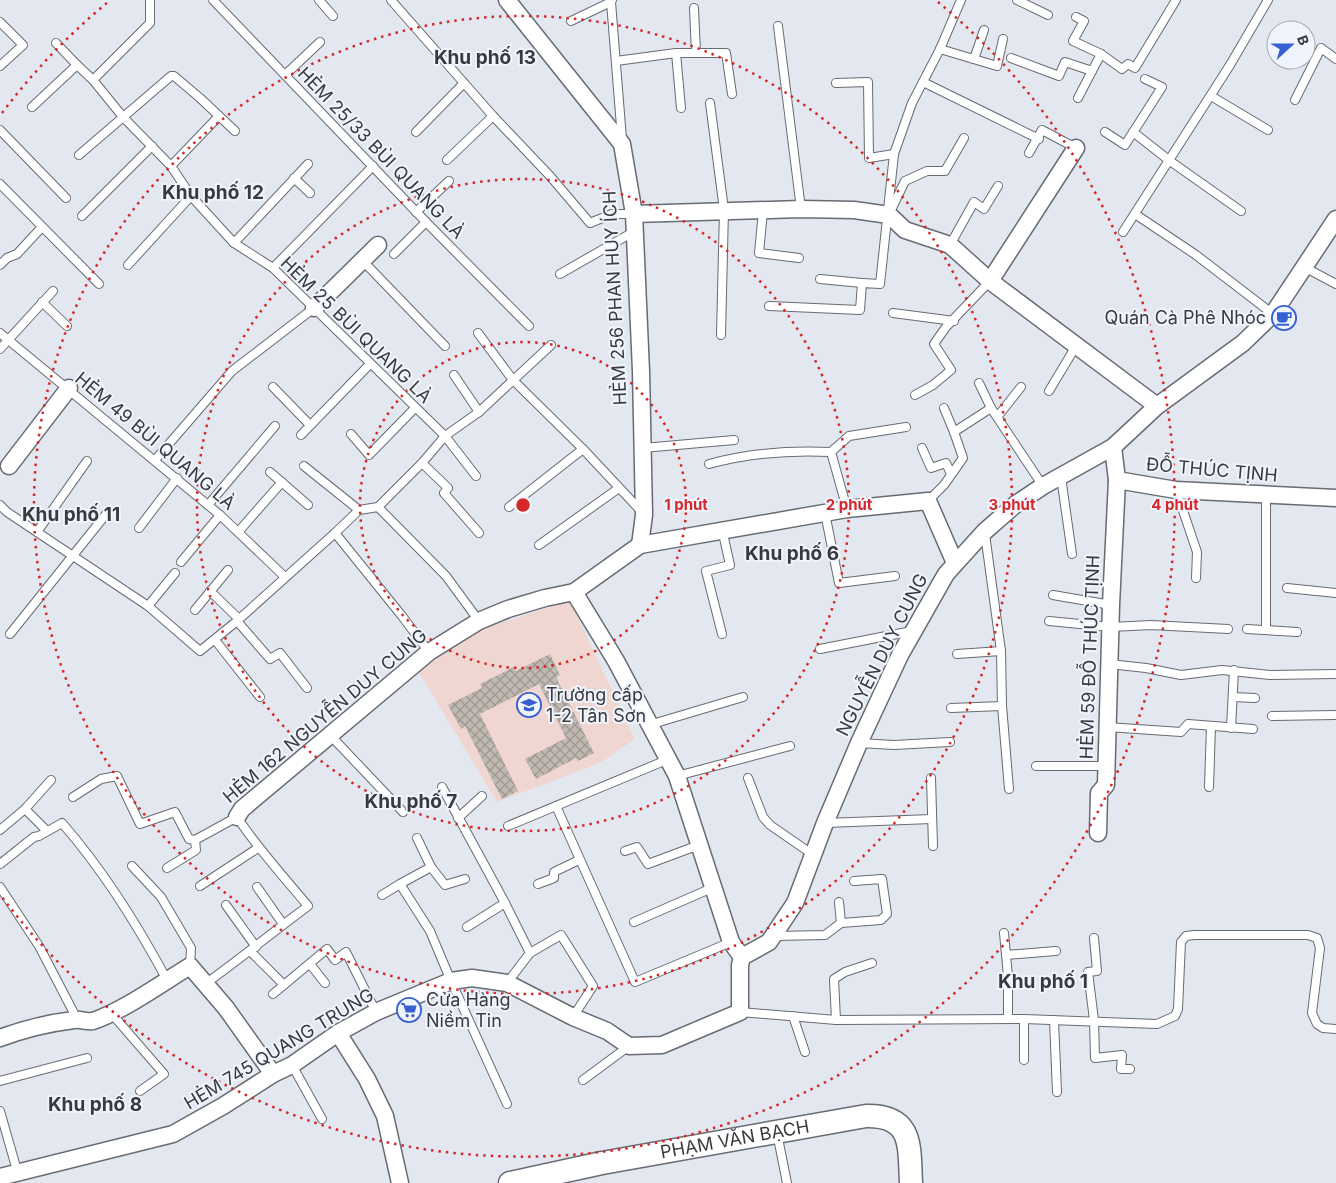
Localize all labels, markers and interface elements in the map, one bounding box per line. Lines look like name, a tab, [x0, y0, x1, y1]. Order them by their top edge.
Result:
north arrow	[1266, 20, 1316, 70]
text: B	[1294, 33, 1313, 48]
district label: Khu phố 13	[434, 46, 536, 69]
street label: HẺM 25/33 BÙI QUANG LÀ	[294, 62, 470, 243]
district label: Khu phố 12	[162, 181, 264, 204]
street label: HẺM 256 PHAN HUY ÍCH	[597, 190, 631, 406]
street label: HẺM 25 BÙI QUANG LÀ	[277, 251, 437, 407]
cafe icon: Quán Cà Phê Nhóc	[1271, 305, 1297, 331]
place label: Quán Cà Phê Nhóc	[1104, 307, 1266, 328]
street label: HẺM 49 BÙI QUANG LÀ	[71, 367, 240, 514]
street label: ĐỖ THÚC TỊNH	[1145, 449, 1279, 486]
text: 1 phút	[664, 495, 708, 514]
text: 2 phút	[826, 495, 873, 514]
text: 3 phút	[989, 495, 1036, 514]
text: 4 phút	[1151, 495, 1199, 514]
centre of rings	[514, 496, 532, 514]
district label: Khu phố 11	[22, 503, 120, 526]
district label: Khu phố 6	[745, 542, 839, 565]
street label: HẺM 59 ĐỖ THÚC TỊNH	[1071, 554, 1104, 760]
street label: NGUYỄN DUY CUNG	[828, 568, 932, 739]
street label: HẺM 162 NGUYỄN DUY CUNG	[216, 621, 431, 807]
place label: Trường cấp 1-2 Tân Sơn	[546, 684, 646, 726]
school or university icon: Trường cấp 1-2 Tân Sơn	[516, 692, 542, 718]
district label: Khu phố 7	[365, 790, 457, 813]
district label: Khu phố 1	[998, 970, 1088, 993]
street label: HẺM 745 QUANG TRUNG	[180, 983, 377, 1113]
place label: Cửa Hàng Niềm Tin	[426, 989, 511, 1031]
supermarket icon: Cửa Hàng Niềm Tin	[396, 997, 422, 1023]
district label: Khu phố 8	[48, 1093, 142, 1116]
street label: PHẠM VĂN BẠCH	[658, 1115, 811, 1162]

